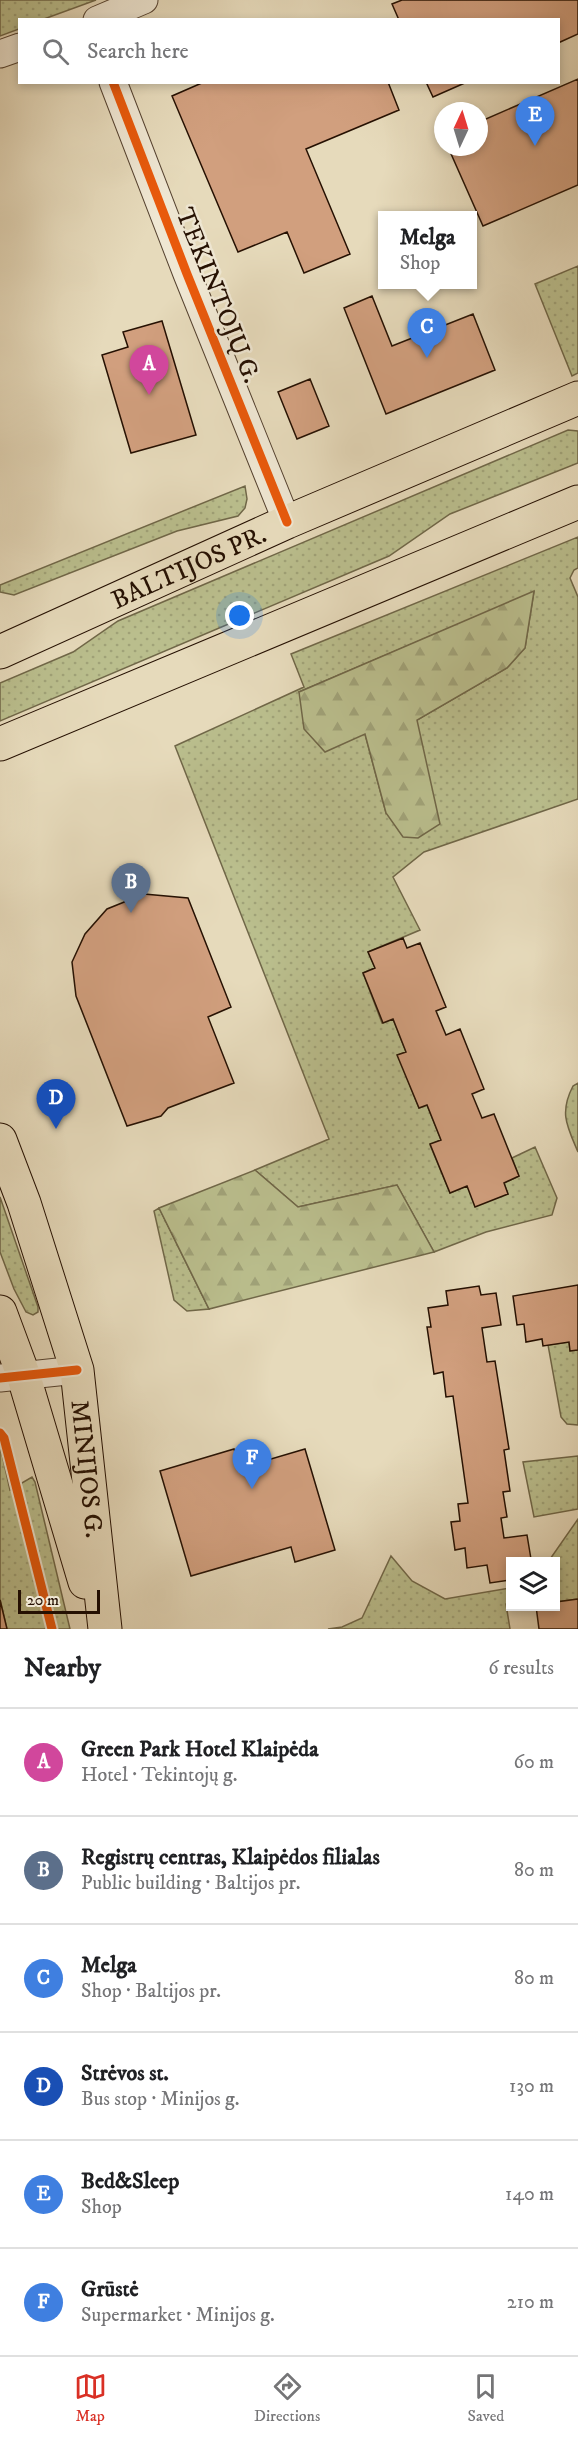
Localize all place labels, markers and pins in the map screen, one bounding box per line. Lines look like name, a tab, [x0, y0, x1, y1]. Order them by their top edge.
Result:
pin: E	[516, 96, 554, 146]
pin: C	[408, 308, 446, 358]
pin: A	[130, 346, 168, 395]
pin: B	[112, 864, 150, 913]
pin: D	[36, 1080, 76, 1129]
pin: F	[232, 1440, 272, 1489]

